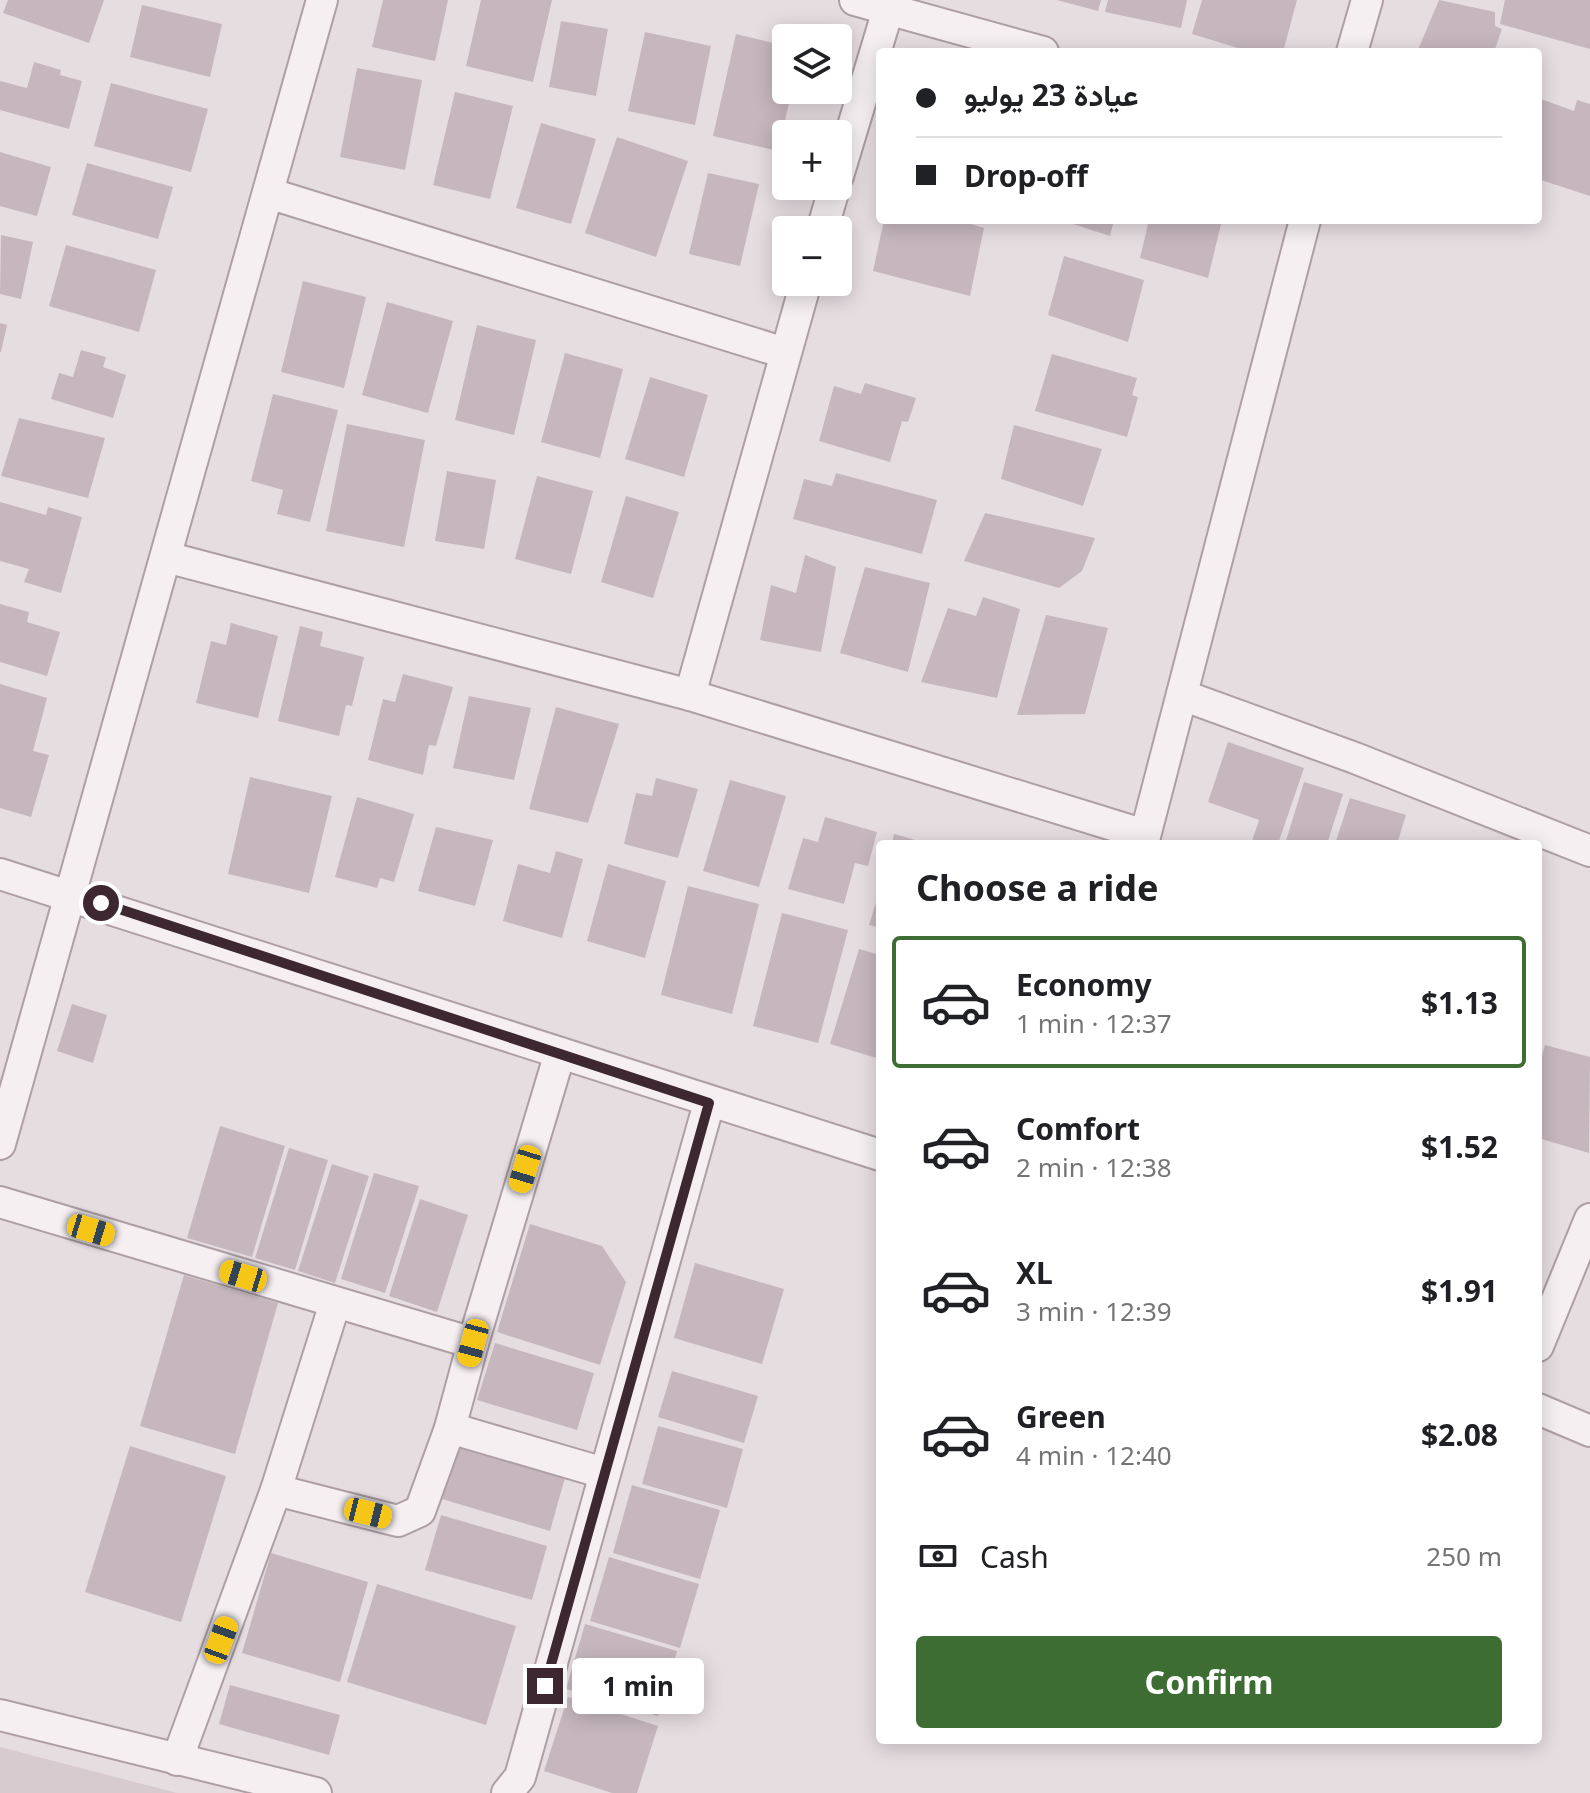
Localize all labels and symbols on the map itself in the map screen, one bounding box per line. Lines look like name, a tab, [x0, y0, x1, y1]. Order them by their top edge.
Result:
route start	[83, 885, 119, 921]
car	[507, 1143, 543, 1195]
car	[65, 1212, 117, 1248]
car	[217, 1258, 269, 1294]
car	[455, 1317, 491, 1369]
car	[342, 1496, 394, 1530]
car	[202, 1613, 240, 1667]
callout: 1 min	[573, 1658, 705, 1714]
route end	[527, 1668, 563, 1704]

